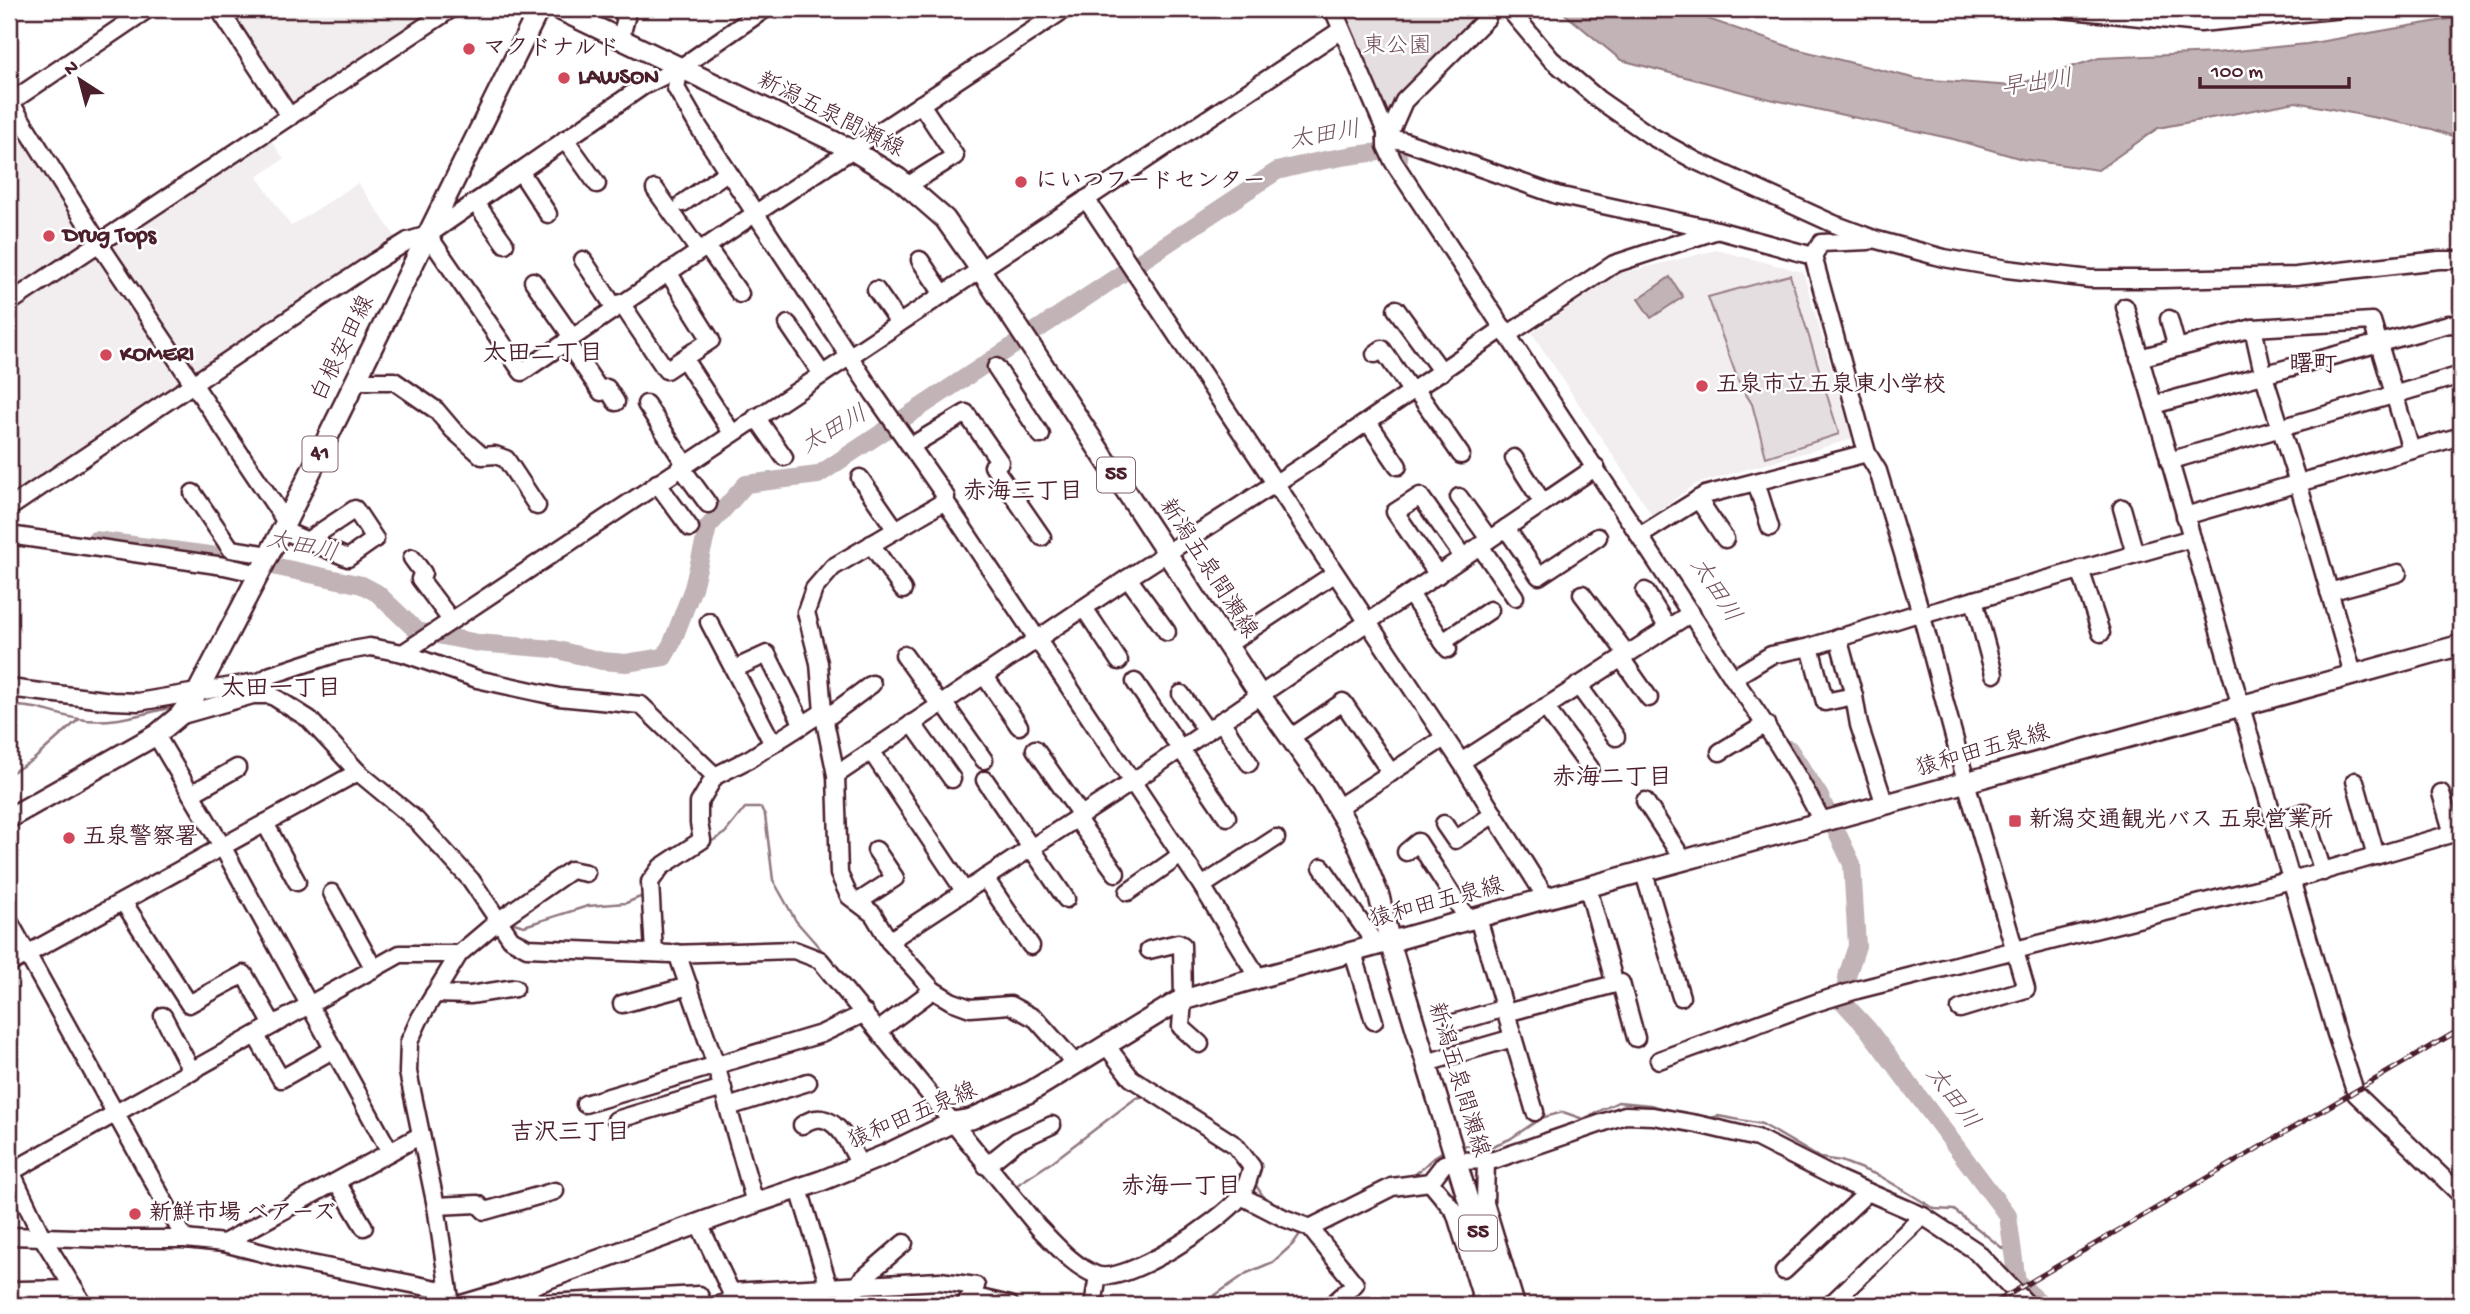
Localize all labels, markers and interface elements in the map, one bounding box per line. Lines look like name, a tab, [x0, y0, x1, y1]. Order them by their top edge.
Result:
park label: 東公園	[1363, 33, 1432, 61]
place label: マクドナルド	[483, 36, 620, 63]
marker: マクドナルド	[461, 41, 477, 57]
north arrow	[46, 46, 116, 116]
scale bar	[2200, 46, 2349, 90]
text: N	[60, 56, 84, 82]
text: 100 m	[2210, 61, 2263, 86]
place label: LAWSON	[578, 65, 659, 92]
water label: 早出川	[1999, 66, 2075, 104]
street label: 新潟五泉間瀬線	[752, 67, 908, 165]
marker: LAWSON	[556, 70, 572, 86]
water label: 太田川	[1287, 116, 1363, 158]
place label: にいつフードセンター	[1035, 169, 1265, 196]
marker: にいつフードセンター	[1013, 174, 1029, 190]
place label: Drug Tops	[61, 223, 158, 250]
marker: Drug Tops	[41, 228, 57, 244]
street label: 白根安田線	[306, 291, 381, 407]
district label: 太田二丁目	[483, 340, 603, 370]
place label: KOMERI	[119, 342, 194, 369]
marker: KOMERI	[98, 347, 114, 363]
district label: 曙町	[2289, 352, 2337, 381]
place label: 五泉市立五泉東小学校	[1716, 371, 1946, 400]
marker: 五泉市立五泉東小学校	[1694, 378, 1710, 394]
water label: 太田川	[797, 400, 873, 462]
road number: 41	[302, 436, 338, 472]
road number: 55	[1097, 458, 1135, 492]
district label: 赤海三丁目	[963, 478, 1083, 508]
street label: 新潟五泉間瀬線	[1152, 494, 1263, 644]
water label: 太田川	[264, 526, 340, 570]
water label: 太田川	[1682, 553, 1746, 629]
district label: 太田一丁目	[221, 675, 341, 705]
street label: 猿和田五泉線	[1913, 719, 2053, 784]
district label: 赤海二丁目	[1552, 764, 1672, 794]
place label: 新潟交通観光バス 五泉営業所	[2029, 806, 2333, 835]
marker: 新潟交通観光バス 五泉営業所	[2007, 813, 2023, 829]
place label: 五泉警察署	[83, 823, 198, 852]
marker: 五泉警察署	[61, 830, 77, 846]
street label: 猿和田五泉線	[1367, 872, 1507, 935]
street label: 新潟五泉間瀬線	[1421, 999, 1494, 1161]
water label: 太田川	[1918, 1062, 1984, 1136]
street label: 猿和田五泉線	[844, 1077, 982, 1156]
district label: 吉沢三丁目	[510, 1119, 630, 1149]
district label: 赤海一丁目	[1121, 1173, 1241, 1203]
place label: 新鮮市場 ベアーズ	[149, 1200, 336, 1228]
marker: 新鮮市場 ベアーズ	[127, 1206, 143, 1222]
road number: 55	[1459, 1216, 1497, 1250]

